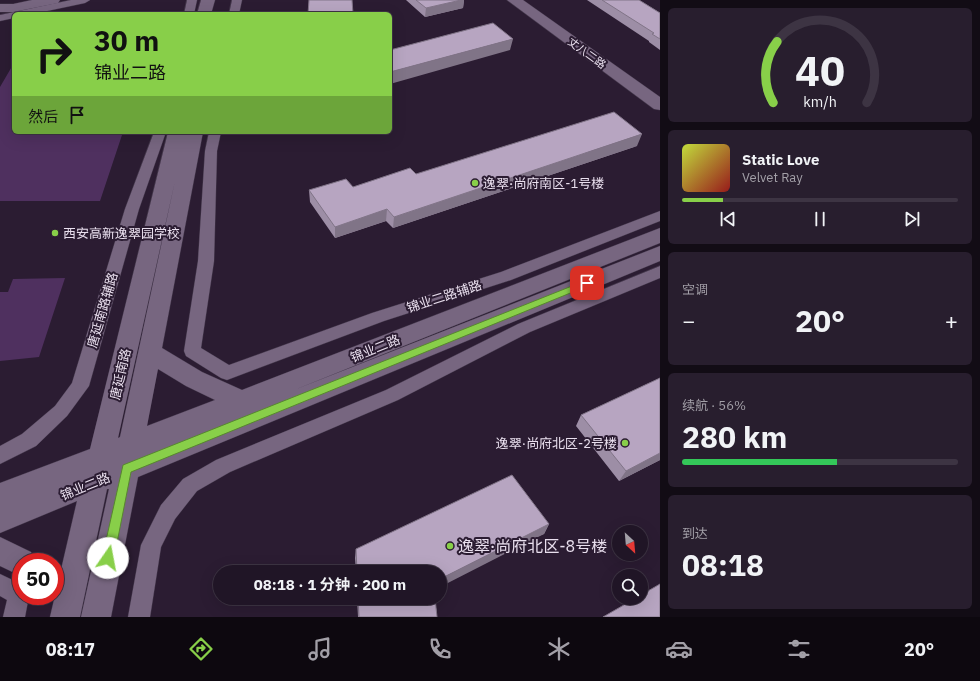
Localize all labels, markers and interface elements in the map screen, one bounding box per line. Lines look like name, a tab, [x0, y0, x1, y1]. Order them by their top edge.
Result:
text: 30 m	[94, 22, 159, 59]
icon: right	[28, 28, 80, 80]
street label: 丈八二路	[565, 34, 609, 72]
text: 40	[795, 43, 845, 97]
text: 锦业二路	[94, 61, 166, 84]
text: km/h	[803, 91, 837, 110]
icon: arrive	[66, 104, 88, 126]
text: 然后	[28, 107, 58, 126]
text: Static Love	[742, 150, 819, 169]
text: Velvet Ray	[742, 169, 803, 186]
place label: 逸翠·尚府南区-1号楼	[483, 175, 604, 192]
marker: 逸翠·尚府南区-1号楼	[470, 178, 480, 188]
icon: previous	[717, 208, 739, 230]
icon: pause	[809, 208, 831, 230]
icon: next	[901, 208, 923, 230]
place label: 西安高新逸翠园学校	[63, 225, 180, 242]
marker: 西安高新逸翠园学校	[50, 228, 60, 238]
pin	[570, 266, 604, 300]
street label: 唐延南路辅路	[84, 270, 121, 350]
icon: arrive	[576, 272, 598, 294]
street label: 锦业二路辅路	[404, 276, 484, 317]
text: 空调	[682, 281, 708, 298]
text: 20°	[795, 301, 845, 340]
text: −	[682, 306, 695, 335]
text: +	[945, 306, 958, 335]
street label: 锦业二路	[348, 331, 402, 366]
street label: 唐延南路	[106, 347, 135, 401]
text: 续航 · 56%	[682, 397, 746, 414]
text: 280 km	[682, 417, 787, 456]
place label: 逸翠·尚府北区-2号楼	[496, 435, 617, 452]
marker: 逸翠·尚府北区-2号楼	[620, 438, 630, 448]
street label: 锦业二路	[58, 469, 112, 504]
north arrow	[612, 525, 648, 561]
map controls	[612, 525, 648, 605]
text: 到达	[682, 525, 708, 542]
place label: 逸翠·尚府北区-8号楼	[458, 536, 607, 556]
position arrow	[87, 537, 129, 579]
marker: 逸翠·尚府北区-8号楼	[445, 541, 455, 551]
text: 08:18	[682, 545, 764, 584]
speed limit sign: 50	[12, 553, 64, 605]
button: search	[612, 569, 648, 605]
text: 08:18 · 1 分钟 · 200 m	[254, 575, 406, 594]
icon: directions	[187, 635, 215, 663]
icon: music	[306, 635, 334, 663]
icon: phone	[426, 635, 454, 663]
icon: climate	[545, 635, 573, 663]
icon: car	[665, 635, 693, 663]
icon: filters	[785, 635, 813, 663]
text: 08:17	[46, 638, 95, 661]
text: 20°	[904, 638, 934, 661]

